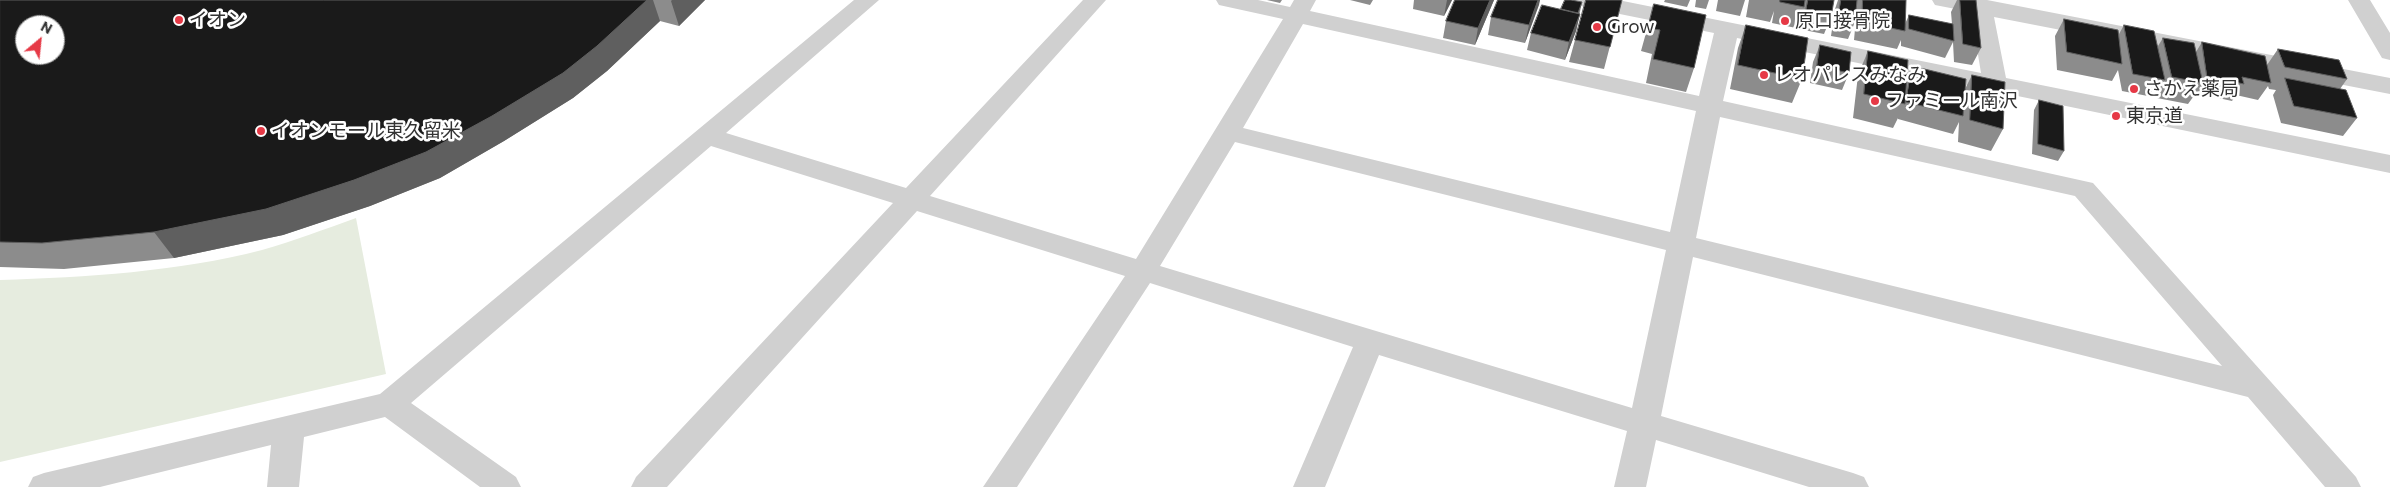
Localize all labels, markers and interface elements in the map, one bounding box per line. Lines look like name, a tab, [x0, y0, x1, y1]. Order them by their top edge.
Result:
place label: イオン	[189, 9, 246, 31]
place label: 原口接骨院	[1795, 10, 1890, 32]
marker: イオン	[173, 14, 185, 26]
north arrow	[15, 15, 65, 65]
marker: 原口接骨院	[1779, 15, 1791, 27]
place label: Grow	[1607, 16, 1654, 38]
text: N	[38, 17, 55, 37]
marker: Grow	[1591, 21, 1603, 33]
place label: レオパレスみなみ	[1774, 64, 1926, 86]
marker: レオパレスみなみ	[1758, 69, 1770, 81]
place label: さかえ薬局	[2144, 78, 2239, 100]
marker: さかえ薬局	[2128, 83, 2140, 95]
place label: ファミール南沢	[1885, 90, 2018, 112]
marker: ファミール南沢	[1869, 95, 1881, 107]
place label: 東京道	[2126, 105, 2183, 127]
marker: 東京道	[2110, 110, 2122, 122]
place label: イオンモール東久留米	[271, 120, 461, 142]
marker: イオンモール東久留米	[255, 125, 267, 137]

